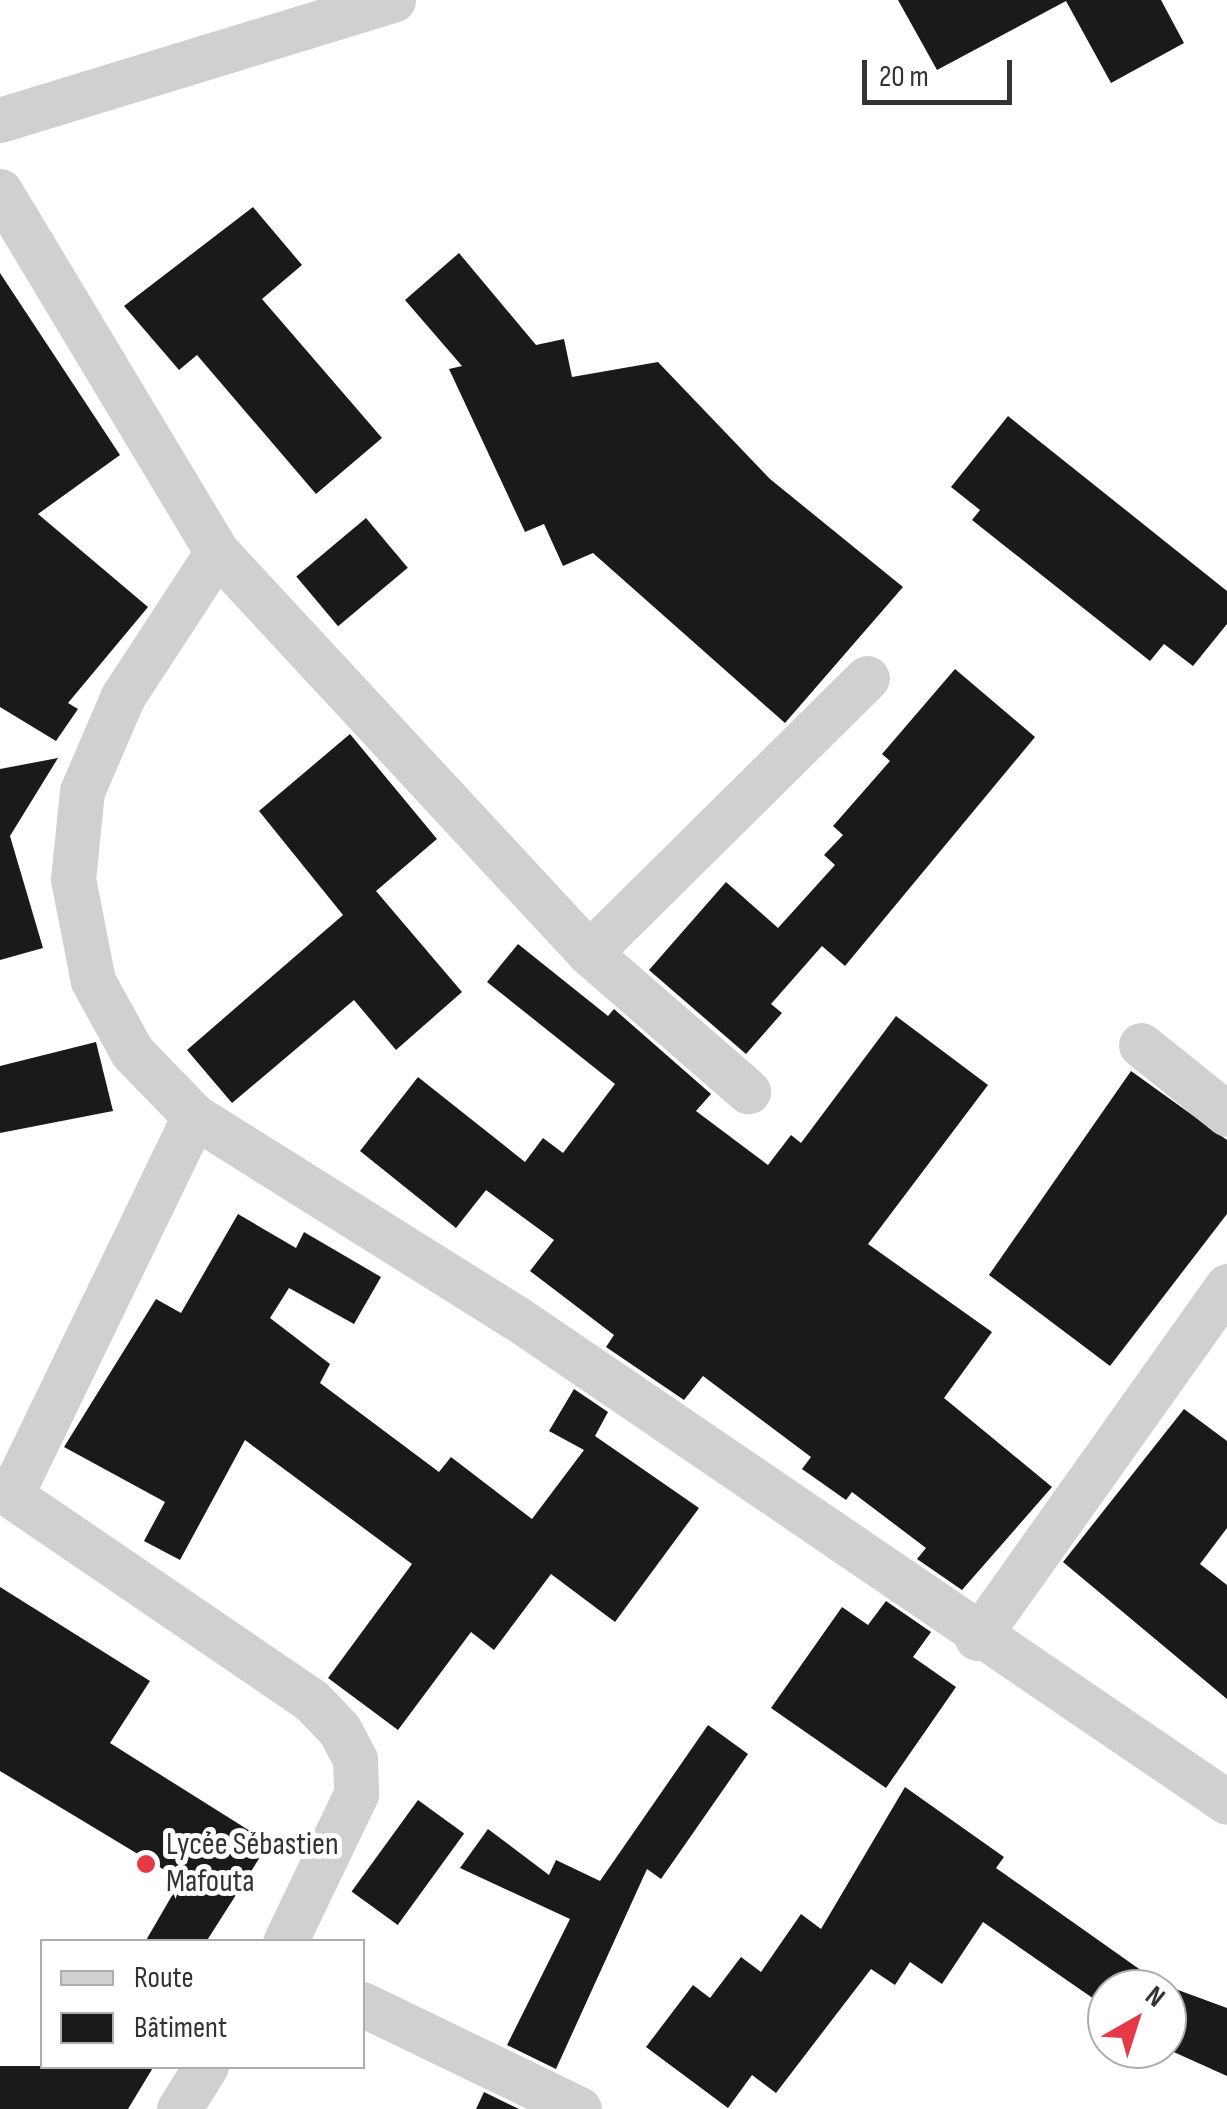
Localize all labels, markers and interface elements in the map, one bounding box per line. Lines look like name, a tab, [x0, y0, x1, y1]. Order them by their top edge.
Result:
scale bar	[867, 40, 1017, 102]
text: 20 m	[879, 59, 929, 95]
place label: Lycée Sébastien Mafouta	[166, 1827, 339, 1902]
marker: Lycée Sébastien Mafouta	[135, 1853, 157, 1875]
legend	[40, 1939, 365, 2069]
text: Route	[134, 1960, 193, 1996]
north arrow	[1087, 1969, 1187, 2069]
text: N	[1139, 1979, 1171, 2014]
text: Bâtiment	[134, 2010, 227, 2046]

